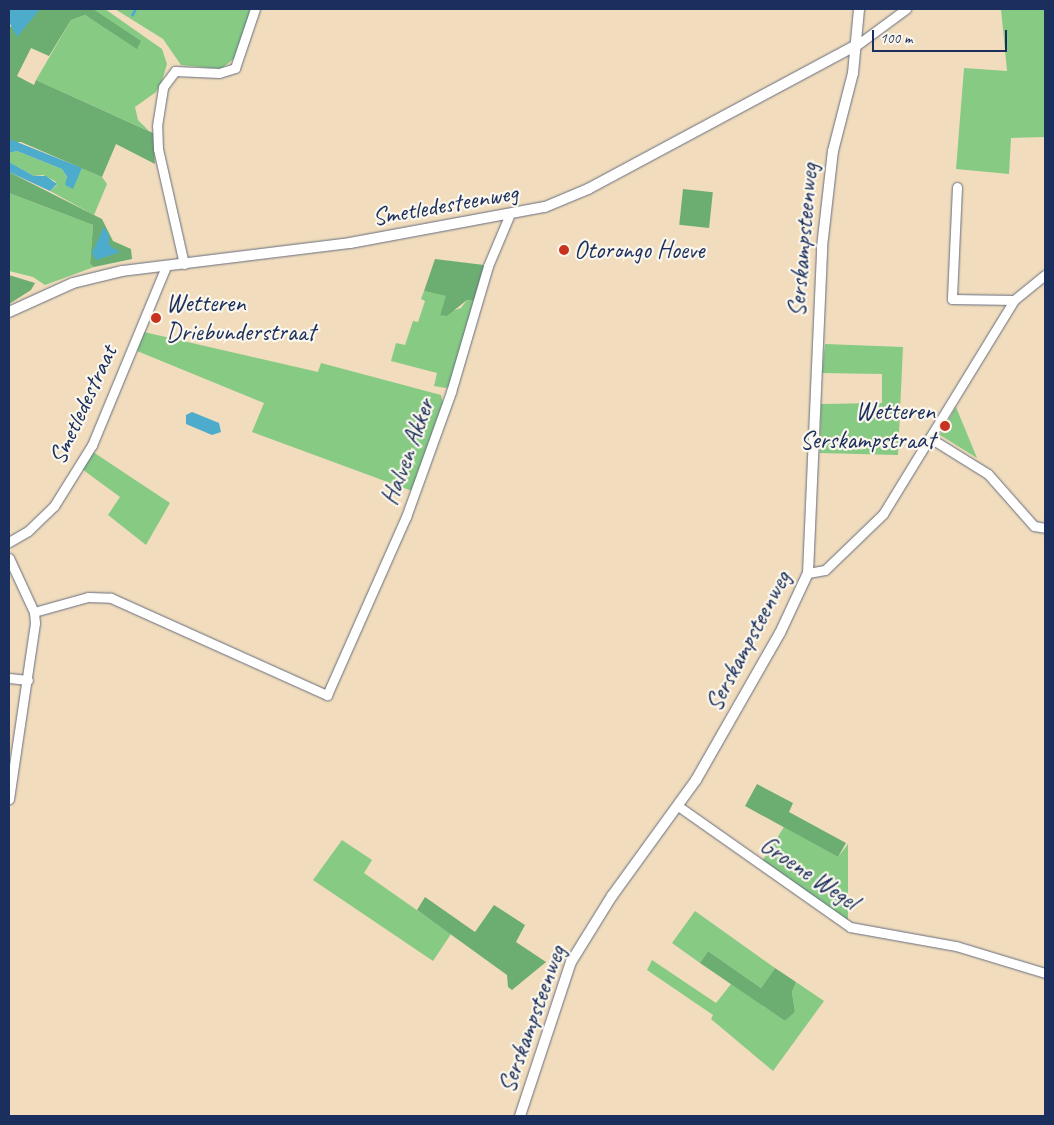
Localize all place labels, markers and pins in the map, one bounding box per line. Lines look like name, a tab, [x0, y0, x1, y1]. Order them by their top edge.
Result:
place label: Otorongo Hoeve	[574, 235, 704, 265]
marker: Otorongo Hoeve	[558, 244, 570, 256]
place label: Wetteren Driebunderstraat	[166, 289, 315, 348]
marker: Wetteren Driebunderstraat	[150, 312, 162, 324]
place label: Wetteren Serskampstraat	[800, 397, 935, 456]
marker: Wetteren Serskampstraat	[939, 420, 951, 432]

